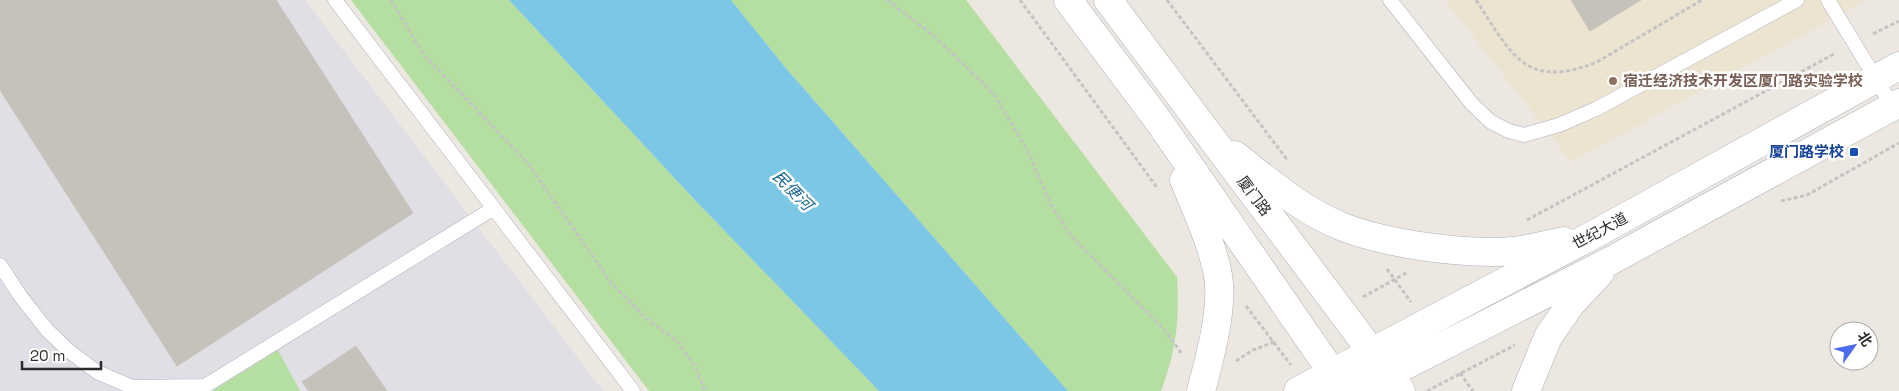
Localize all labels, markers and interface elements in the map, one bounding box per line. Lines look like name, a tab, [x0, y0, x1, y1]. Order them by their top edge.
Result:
place label: 宿迁经济技术开发区厦门路实验学校	[1623, 71, 1863, 90]
marker: 宿迁经济技术开发区厦门路实验学校	[1607, 75, 1619, 87]
place label: 厦门路学校	[1769, 142, 1844, 161]
marker: 厦门路学校	[1848, 146, 1860, 158]
water label: 民便河	[768, 166, 819, 217]
street label: 厦门路	[1233, 172, 1276, 219]
street label: 世纪大道	[1569, 208, 1631, 253]
north arrow	[1829, 321, 1879, 371]
text: 北	[1854, 328, 1876, 350]
scale bar	[22, 338, 101, 370]
text: 20 m	[30, 346, 65, 365]

